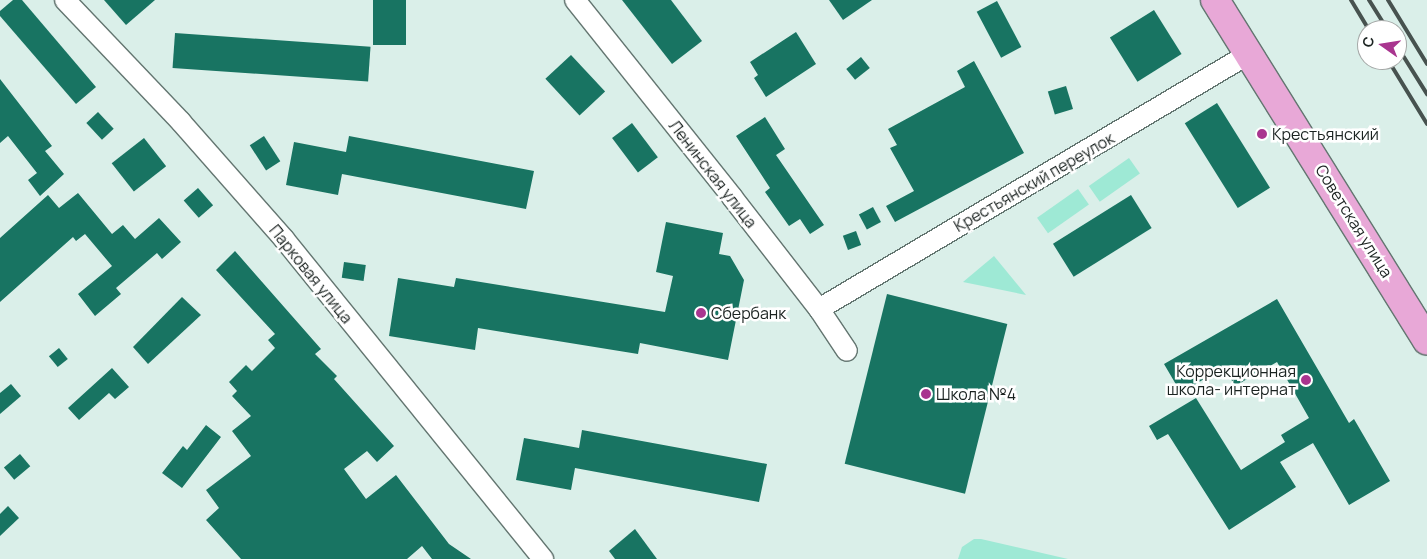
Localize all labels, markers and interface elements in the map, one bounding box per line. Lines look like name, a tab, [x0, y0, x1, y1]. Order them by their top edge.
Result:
north arrow	[1357, 20, 1407, 70]
text: С	[1357, 35, 1378, 49]
street label: Ленинская улица	[665, 116, 761, 232]
place label: Крестьянский	[1272, 124, 1379, 144]
street label: Крестьянский переулок	[950, 128, 1118, 236]
marker: Крестьянский	[1256, 128, 1268, 140]
street label: Советская улица	[1312, 161, 1396, 281]
street label: Парковая улица	[265, 221, 357, 327]
place label: Сбербанк	[711, 303, 786, 323]
marker: Сбербанк	[695, 307, 707, 319]
place label: Коррекционная школа- интернат	[1167, 361, 1296, 399]
marker: Коррекционная школа- интернат	[1300, 374, 1312, 386]
place label: Школа №4	[936, 384, 1016, 404]
marker: Школа №4	[920, 388, 932, 400]

